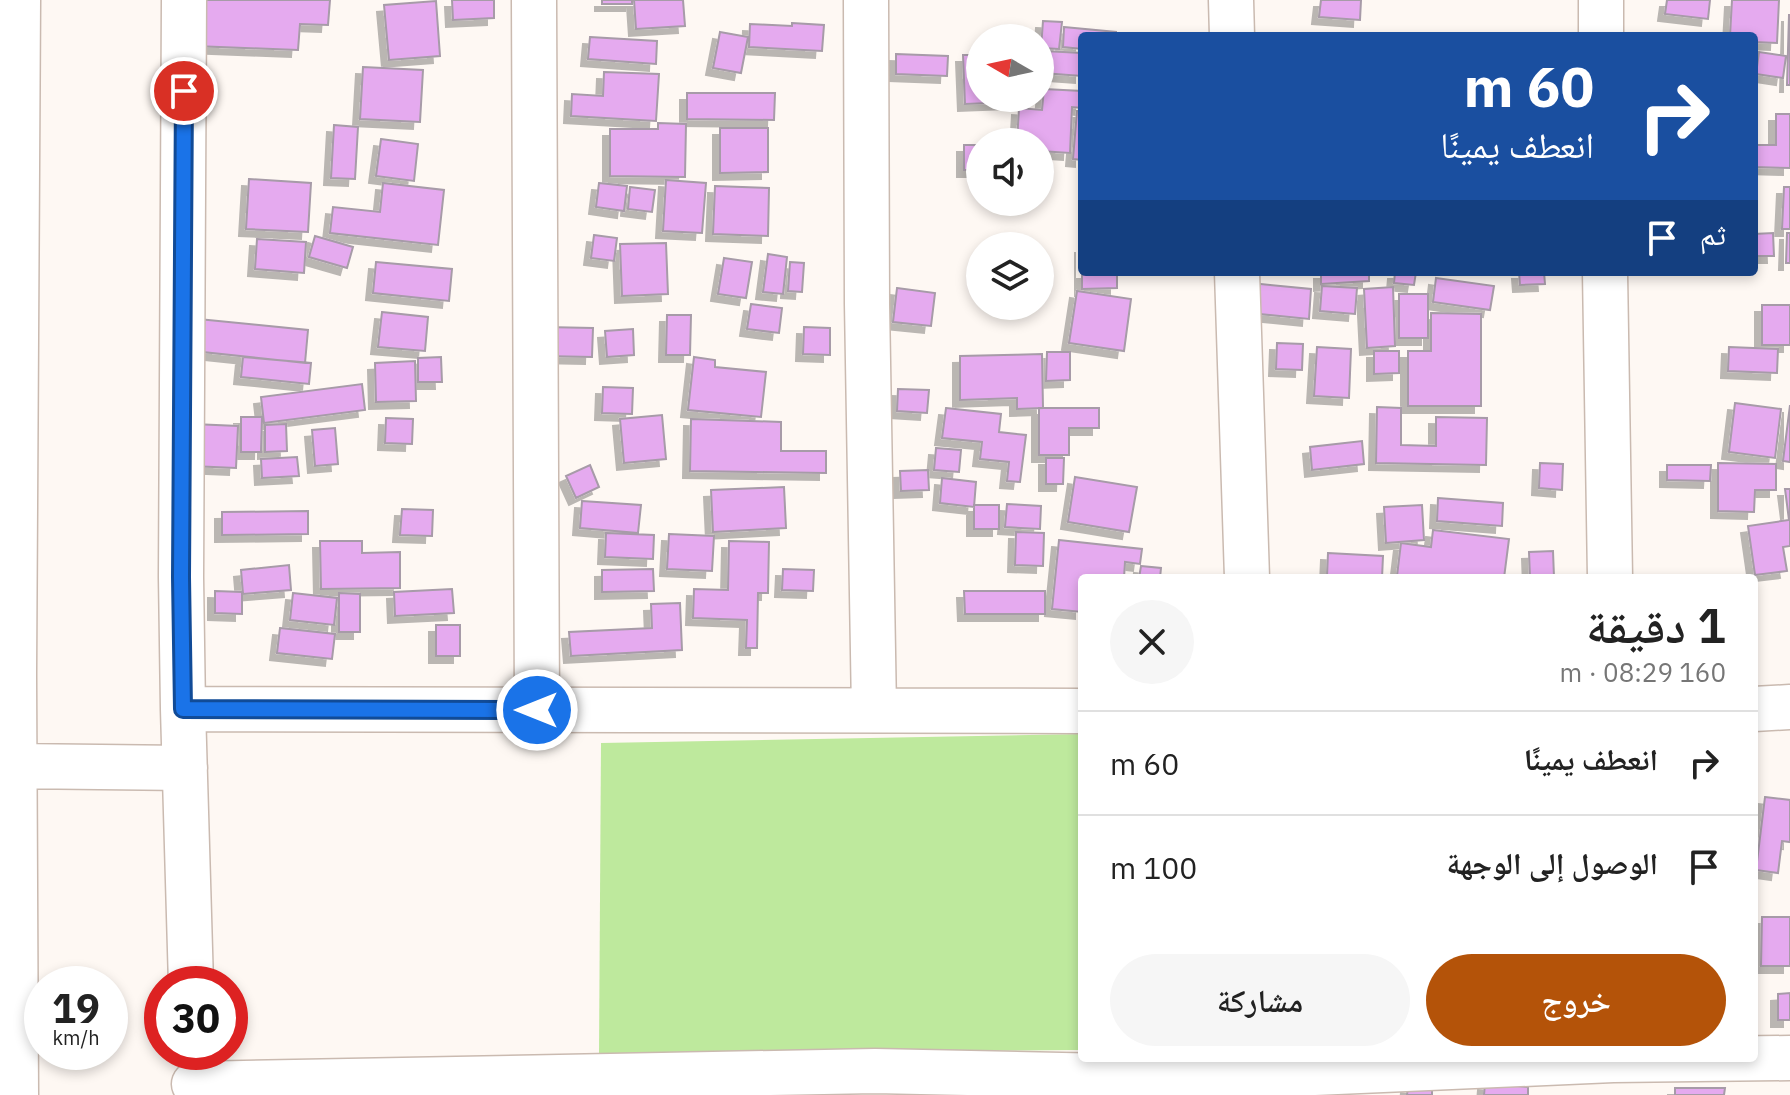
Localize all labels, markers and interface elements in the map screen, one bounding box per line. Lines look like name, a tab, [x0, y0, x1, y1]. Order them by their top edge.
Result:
north arrow	[966, 24, 1054, 112]
map controls	[966, 24, 1054, 320]
text: 60 m	[1464, 50, 1594, 122]
pin	[150, 57, 218, 125]
icon: right	[1622, 64, 1726, 168]
icon: arrive	[162, 69, 206, 113]
text: انعطف يمينًا	[1440, 121, 1594, 168]
button: sound	[966, 128, 1054, 216]
text: ثم	[1700, 214, 1726, 253]
icon: arrive	[1640, 216, 1684, 260]
button: layers	[966, 232, 1054, 320]
text: 1 دقيقة	[1586, 594, 1726, 656]
button: close	[1110, 600, 1194, 684]
text: 160 m · 08:29	[1560, 655, 1726, 689]
position arrow	[495, 668, 579, 752]
text: انعطف يمينًا	[1524, 739, 1658, 778]
icon: right	[1682, 741, 1726, 785]
text: 60 m	[1110, 744, 1179, 783]
text: الوصول إلى الوجهة	[1447, 843, 1658, 882]
icon: arrive	[1682, 845, 1726, 889]
text: 100 m	[1110, 848, 1197, 887]
button: مشاركة	[1110, 954, 1410, 1046]
button: خروج	[1426, 954, 1726, 1046]
speed limit sign: 30	[144, 966, 248, 1070]
text: 19	[52, 982, 100, 1034]
text: km/h	[52, 1024, 100, 1051]

